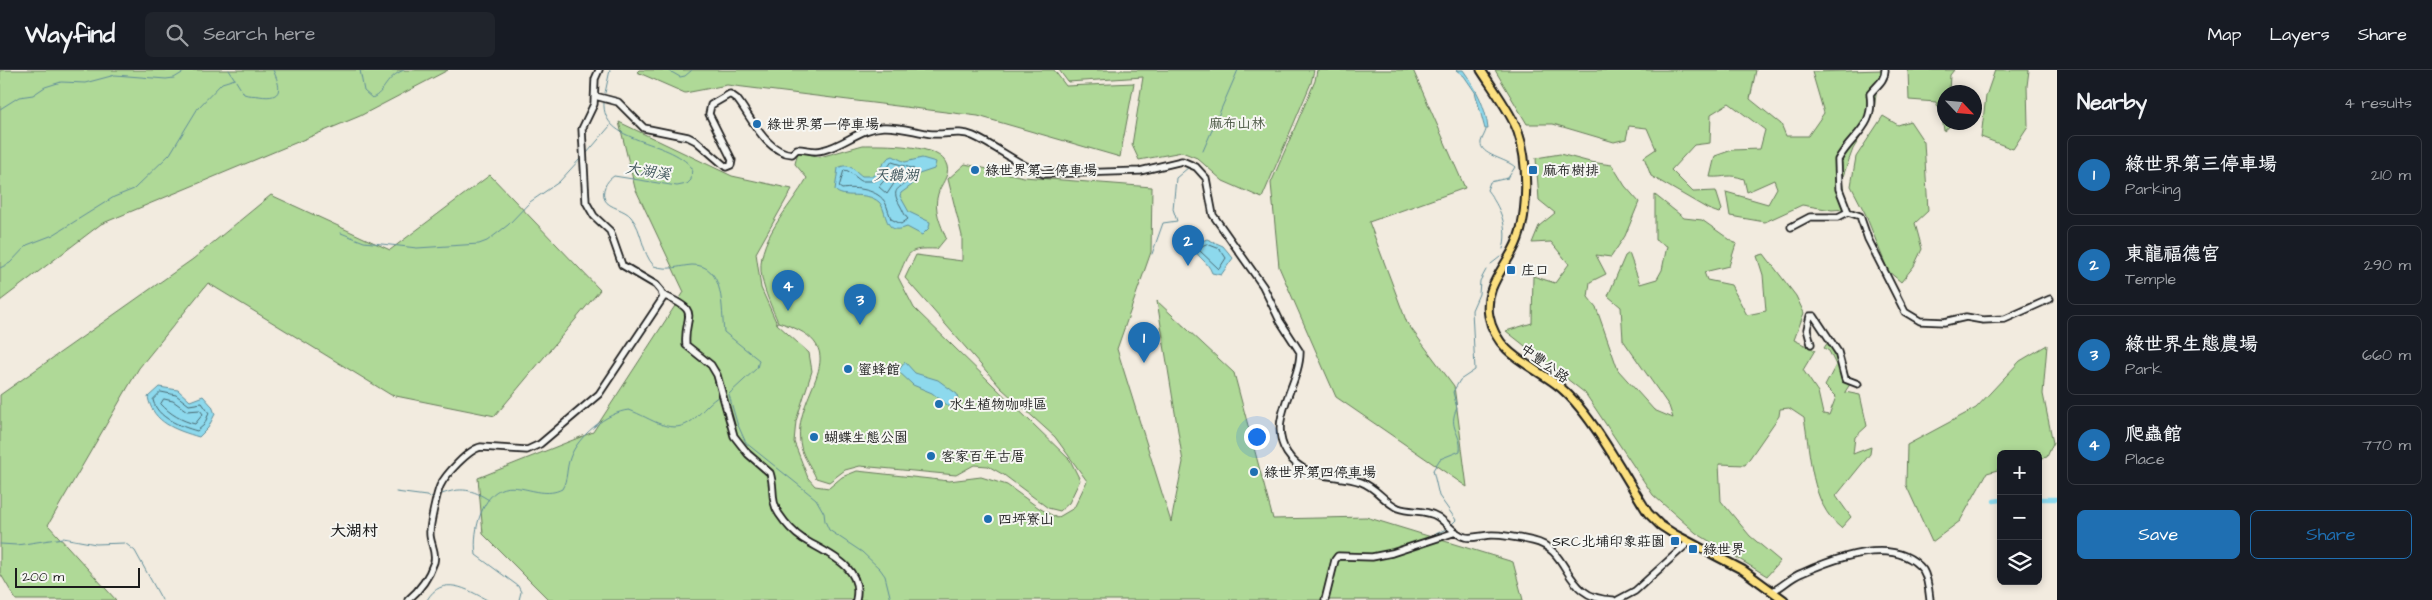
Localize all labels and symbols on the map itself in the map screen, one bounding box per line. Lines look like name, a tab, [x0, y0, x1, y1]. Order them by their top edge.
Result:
north arrow	[1937, 85, 1982, 130]
park label: 麻布山林	[1209, 114, 1266, 134]
place label: 綠世界第一停車場	[767, 115, 879, 135]
marker: 綠世界第一停車場	[751, 118, 763, 130]
water label: 大湖溪	[624, 158, 673, 186]
place label: 綠世界第二停車場	[985, 161, 1097, 181]
place label: 麻布樹排	[1543, 161, 1599, 181]
marker: 綠世界第二停車場	[969, 164, 981, 176]
marker: 麻布樹排	[1527, 164, 1539, 176]
water label: 天鵝湖	[873, 165, 920, 186]
pin: 2	[1172, 225, 1204, 266]
place label: 庄口	[1521, 261, 1549, 281]
marker: 庄口	[1505, 264, 1517, 276]
pin: 4	[772, 270, 804, 311]
pin: 3	[844, 284, 876, 325]
pin: 1	[1128, 322, 1160, 363]
street label: 中豐公路	[1516, 339, 1573, 388]
place label: 蜜蜂館	[858, 360, 900, 380]
marker: 蜜蜂館	[842, 363, 854, 375]
place label: 水生植物咖啡區	[949, 395, 1047, 415]
marker: 水生植物咖啡區	[933, 398, 945, 410]
your location	[1244, 424, 1270, 450]
place label: 蝴蝶生態公園	[824, 428, 908, 448]
marker: 蝴蝶生態公園	[808, 431, 820, 443]
place label: 客家百年古厝	[941, 447, 1025, 467]
marker: 客家百年古厝	[925, 450, 937, 462]
place label: 綠世界第四停車場	[1264, 463, 1376, 483]
marker: 綠世界第四停車場	[1248, 466, 1260, 478]
place label: 四坪寮山	[998, 510, 1054, 530]
marker: 四坪寮山	[982, 513, 994, 525]
district label: 大湖村	[330, 520, 378, 542]
place label: SRC北埔印象莊園	[1552, 532, 1665, 552]
marker: SRC北埔印象莊園	[1669, 535, 1681, 547]
place label: 綠世界	[1703, 540, 1745, 560]
marker: 綠世界	[1687, 543, 1699, 555]
scale bar	[15, 565, 140, 588]

